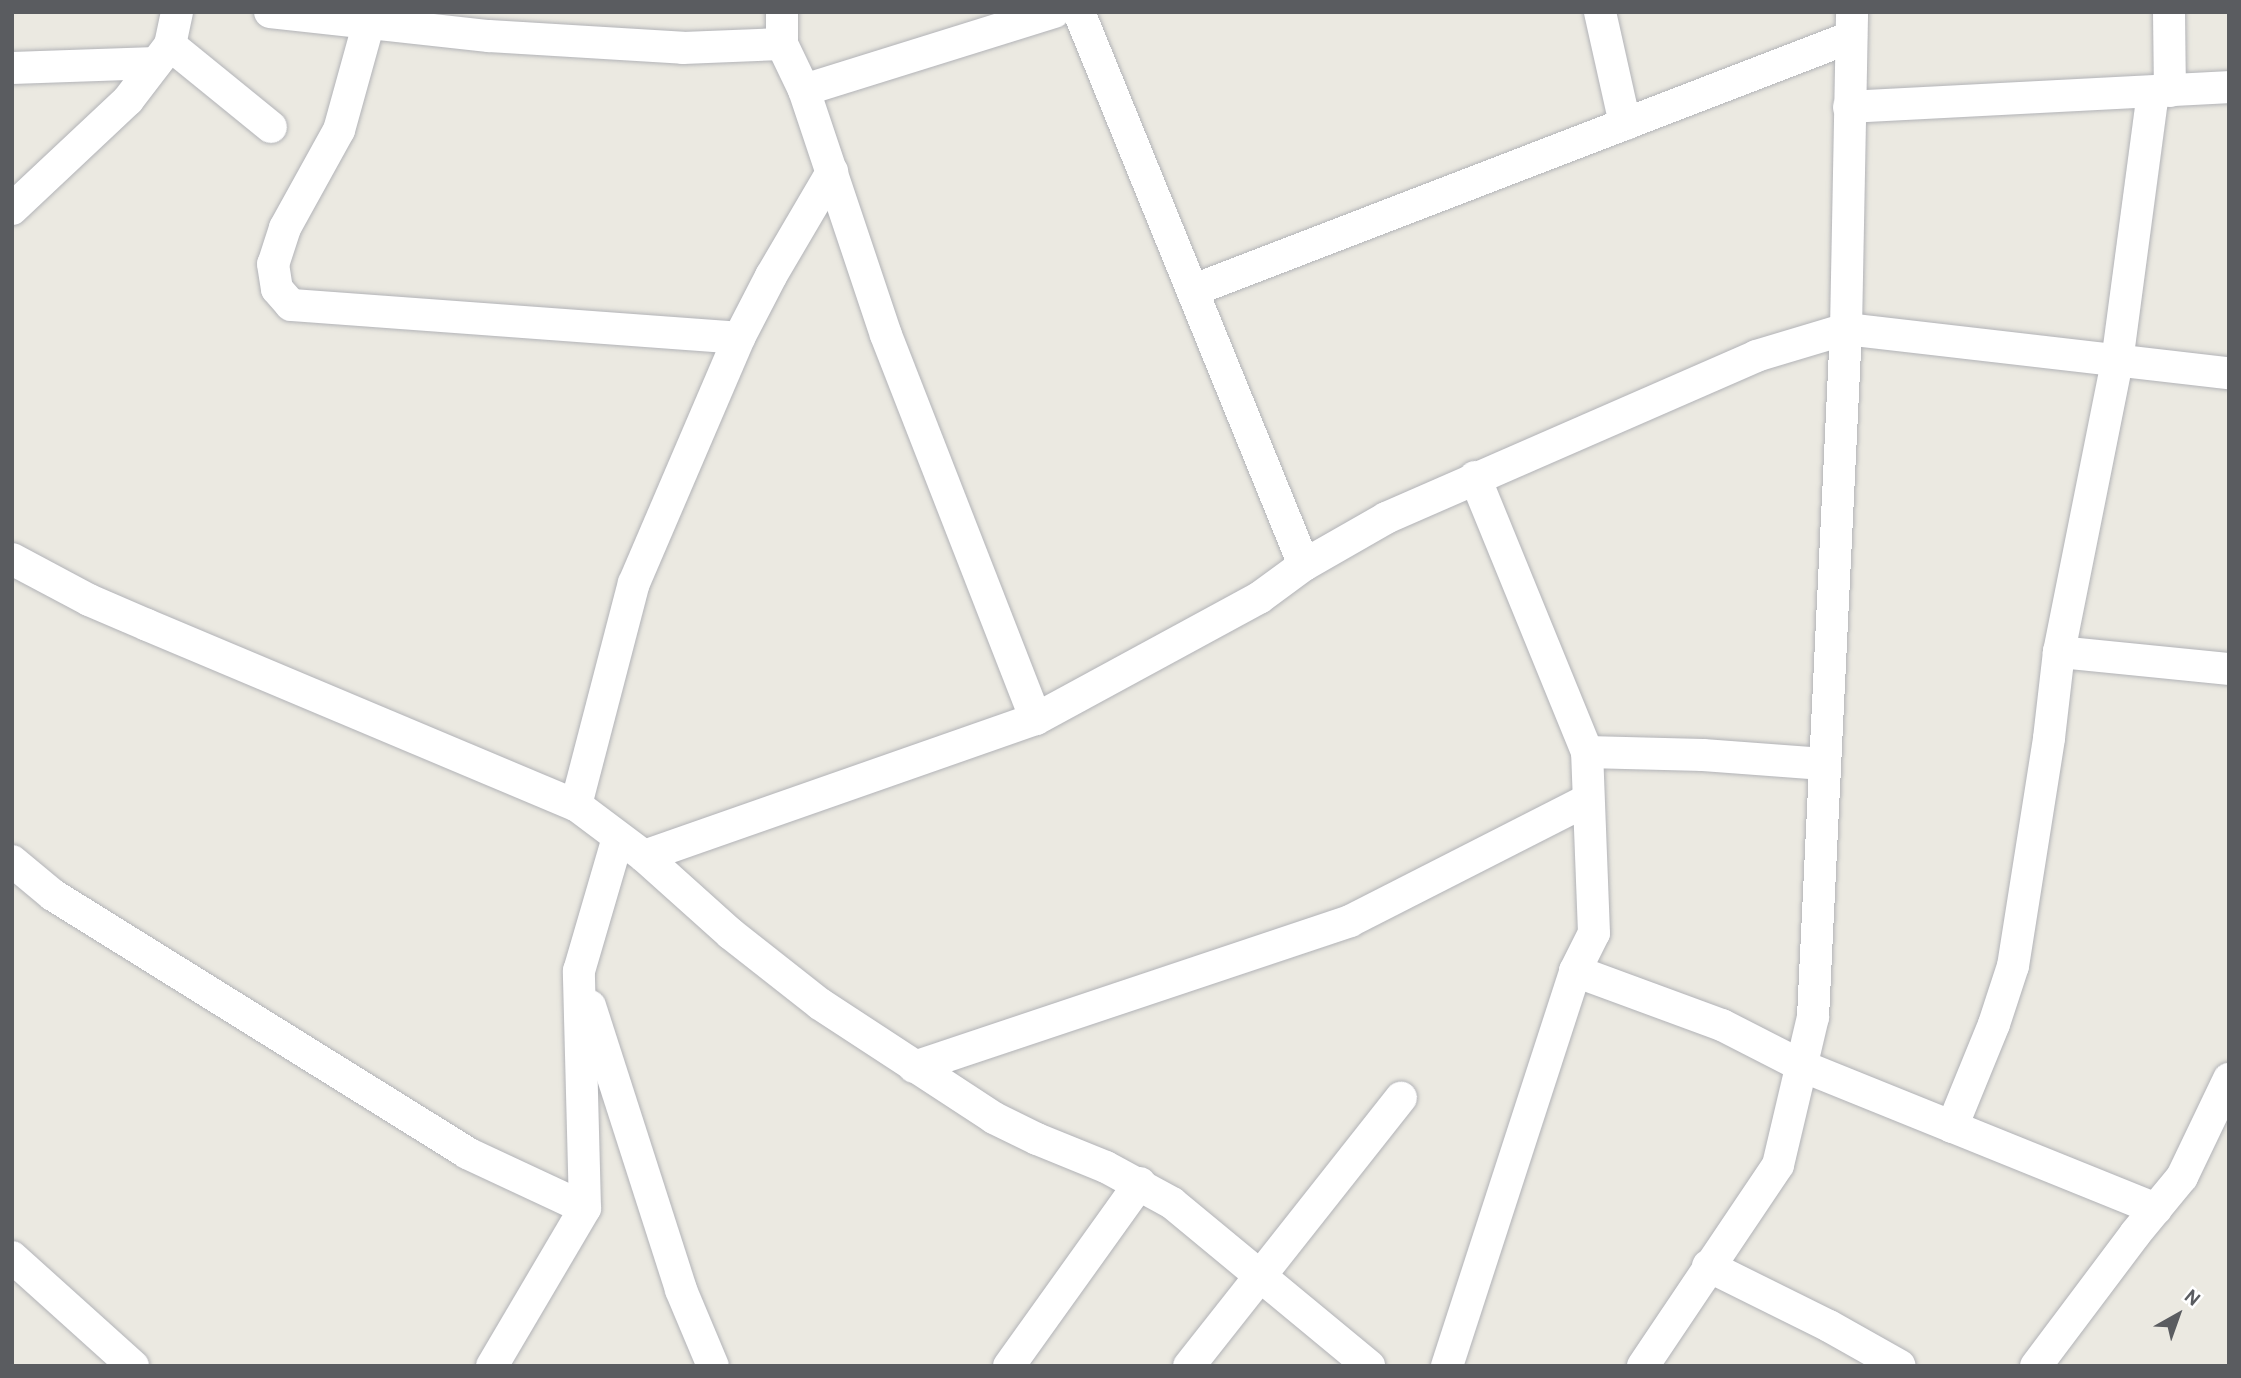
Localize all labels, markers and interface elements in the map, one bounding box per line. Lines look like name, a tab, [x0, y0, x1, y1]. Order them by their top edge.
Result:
north arrow	[2143, 1280, 2213, 1350]
text: N	[2179, 1285, 2204, 1312]

